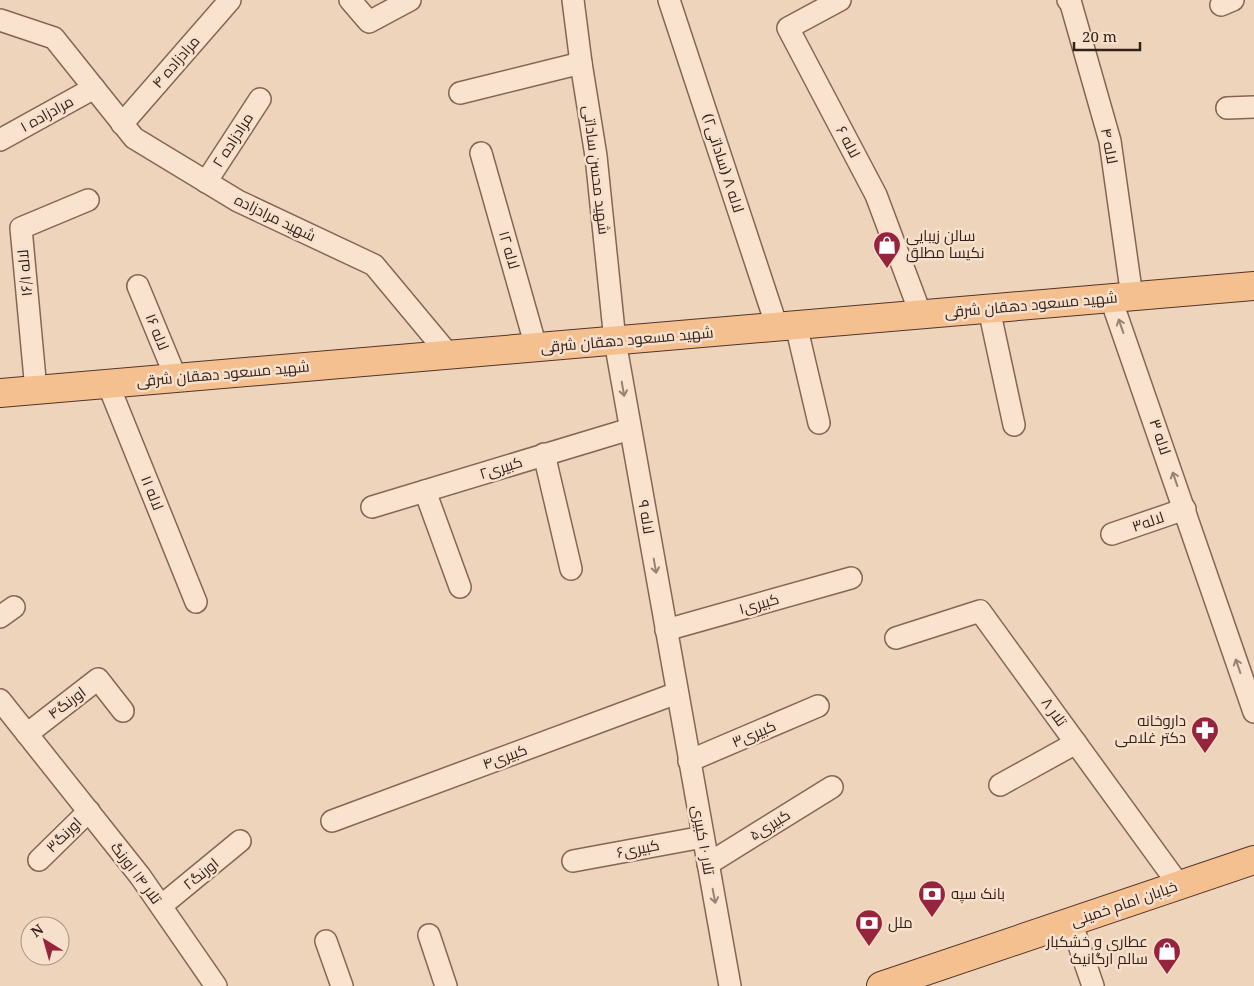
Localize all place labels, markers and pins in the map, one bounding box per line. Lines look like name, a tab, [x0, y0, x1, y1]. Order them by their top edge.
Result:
place label: سالن زیبایی نکیسا مطلق	[906, 225, 984, 263]
shop icon: سالن زیبایی نکیسا مطلق	[872, 230, 902, 269]
place label: داروخانه دکتر غلامی	[1115, 710, 1186, 748]
pharmacy icon: داروخانه دکتر غلامی	[1190, 715, 1220, 754]
bank icon: بانک سپه	[917, 879, 947, 918]
place label: بانک سپه	[951, 883, 1005, 904]
bank icon: ملل	[854, 908, 884, 947]
place label: ملل	[888, 912, 913, 933]
place label: عطاری و خشکبار سالم ارگانیک	[1045, 931, 1148, 969]
shop icon: عطاری و خشکبار سالم ارگانیک	[1152, 936, 1182, 975]

